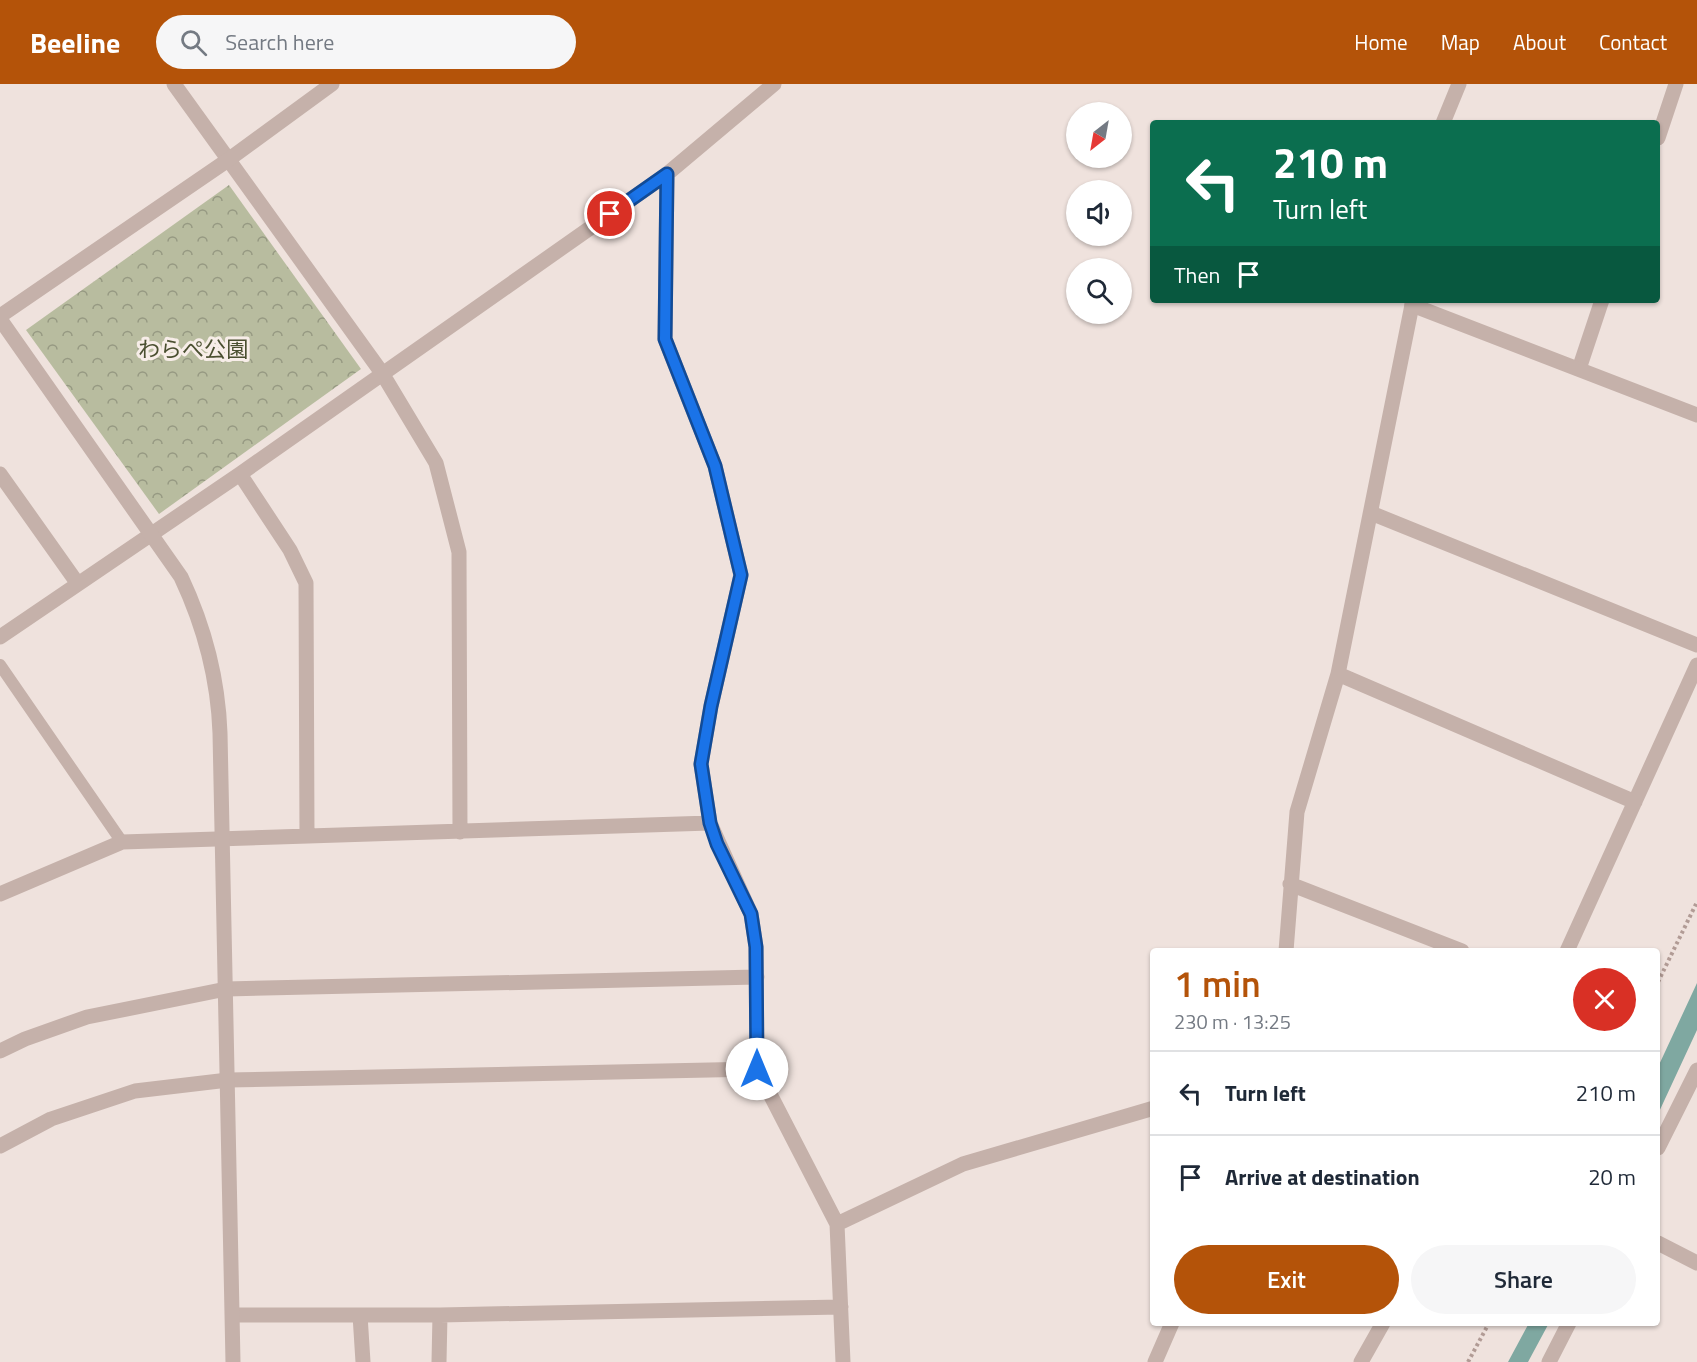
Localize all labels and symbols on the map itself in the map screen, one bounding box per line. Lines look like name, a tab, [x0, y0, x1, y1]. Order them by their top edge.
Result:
north arrow	[1066, 102, 1132, 168]
pin	[584, 188, 635, 239]
park label: わらぺ公園	[138, 332, 248, 366]
position arrow	[725, 1037, 789, 1101]

